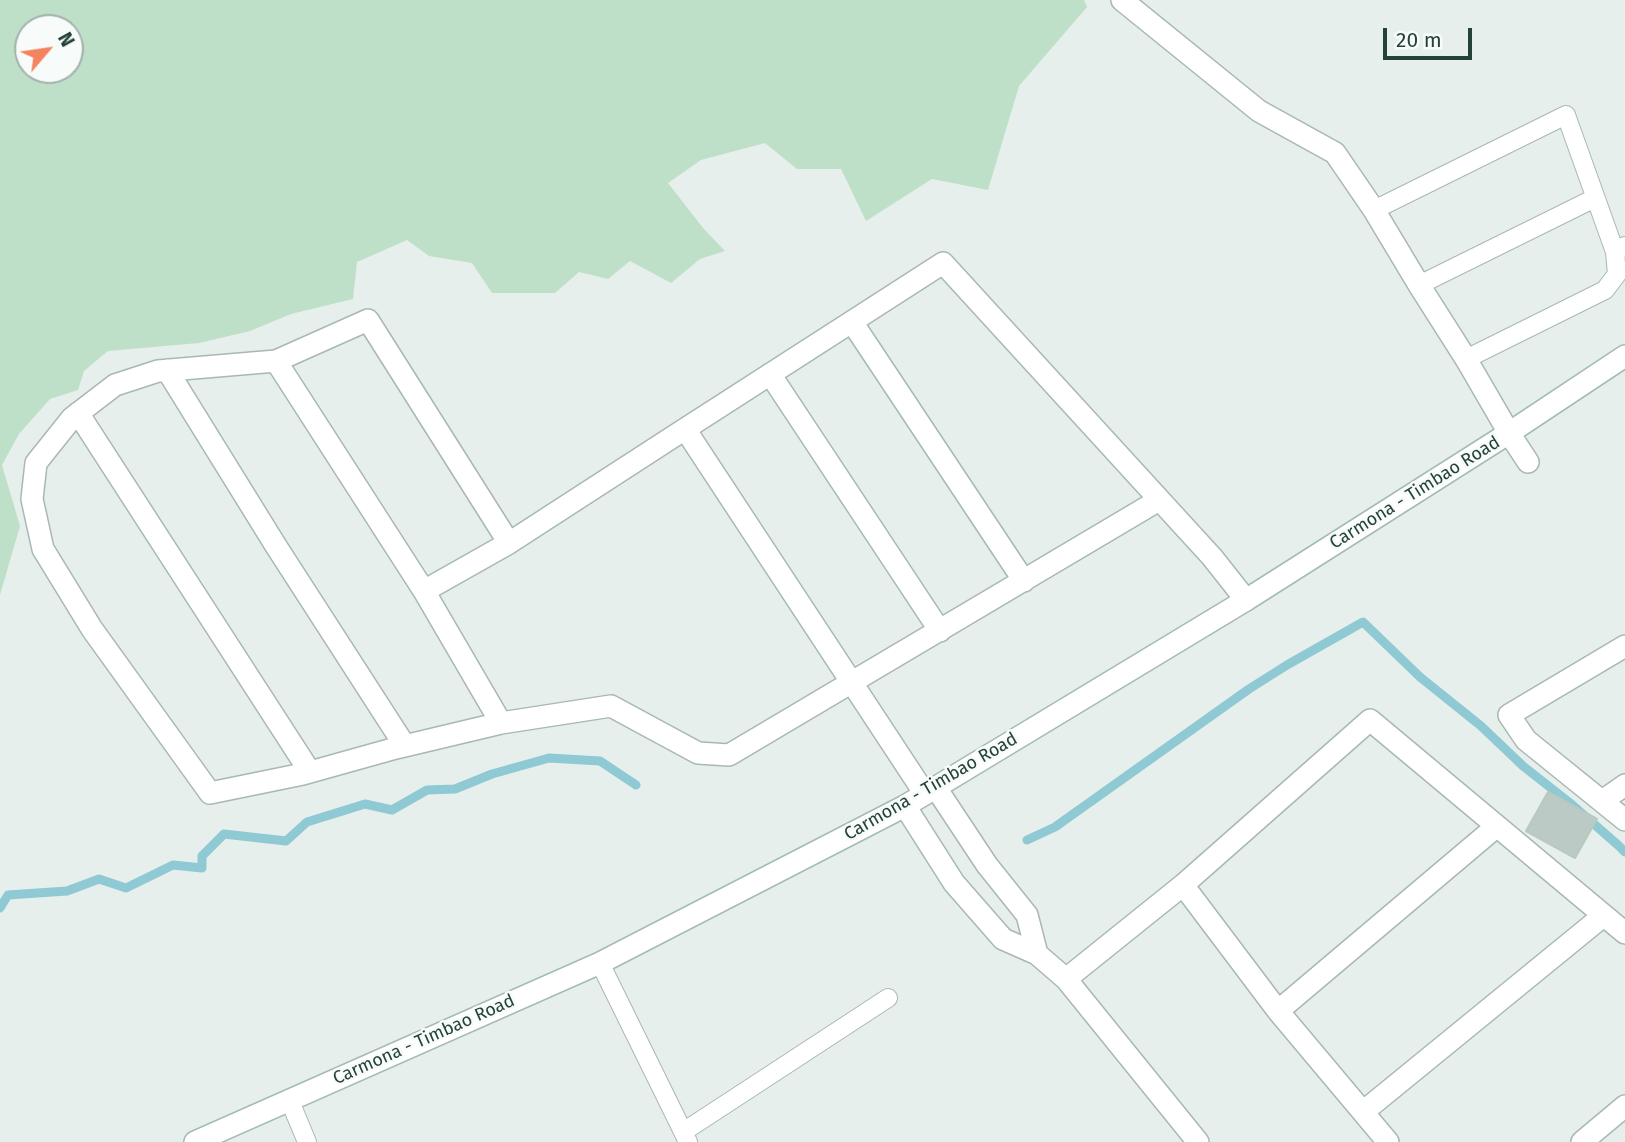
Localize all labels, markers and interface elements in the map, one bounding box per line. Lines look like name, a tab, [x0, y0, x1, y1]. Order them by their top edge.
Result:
north arrow	[14, 14, 84, 84]
scale bar	[1387, 14, 1476, 58]
text: 20 m	[1396, 27, 1442, 53]
text: N	[53, 28, 79, 51]
street label: Carmona - Timbao Road	[1326, 432, 1504, 554]
street label: Carmona - Timbao Road	[840, 728, 1022, 846]
street label: Carmona - Timbao Road	[330, 990, 518, 1090]

